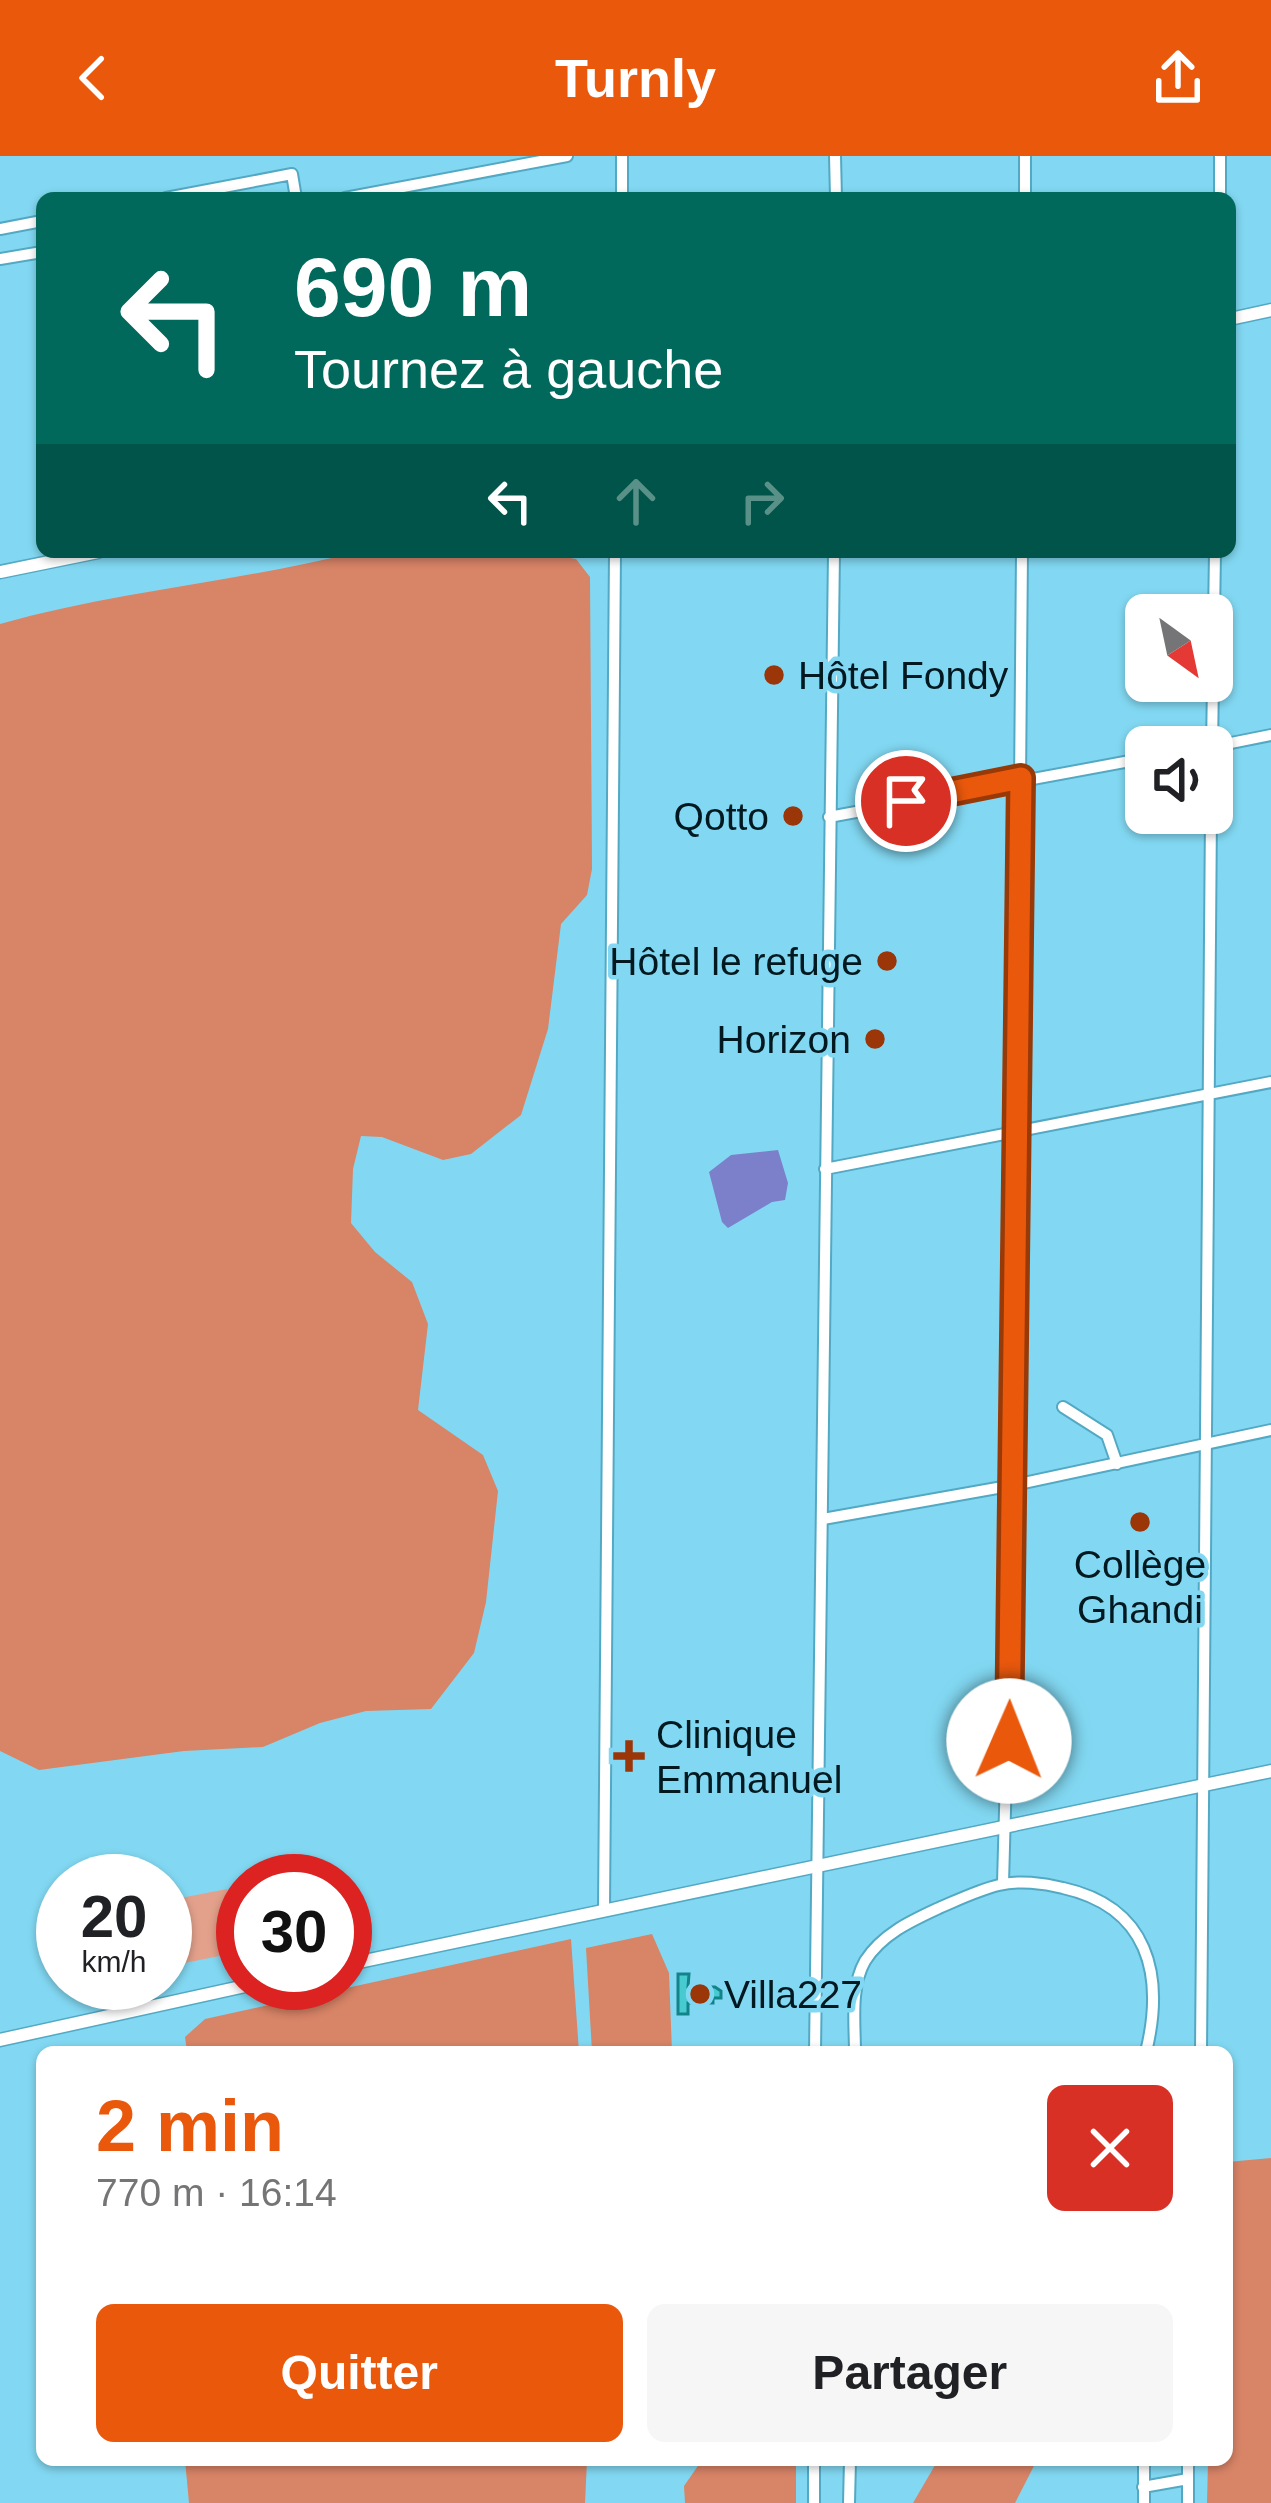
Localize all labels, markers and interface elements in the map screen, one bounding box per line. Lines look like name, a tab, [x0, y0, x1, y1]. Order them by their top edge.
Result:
icon: back	[60, 45, 126, 111]
icon: share	[1145, 45, 1211, 111]
text: Turnly	[555, 48, 716, 108]
icon: left	[96, 240, 252, 396]
text: 690 m	[294, 240, 532, 334]
text: Tournez à gauche	[294, 339, 723, 399]
icon: left	[477, 468, 543, 534]
icon: ahead	[603, 468, 669, 534]
icon: right	[729, 468, 795, 534]
north arrow	[1125, 594, 1233, 702]
map controls	[1125, 594, 1233, 834]
place label: Hôtel Fondy	[798, 654, 1009, 697]
marker: Hôtel Fondy	[761, 662, 787, 688]
button: sound	[1125, 726, 1233, 834]
pin	[855, 750, 957, 852]
icon: arrive	[873, 768, 939, 834]
place label: Qotto	[674, 795, 769, 838]
marker: Qotto	[780, 803, 806, 829]
place label: Hôtel le refuge	[609, 940, 863, 983]
marker: Hôtel le refuge	[874, 948, 900, 974]
place label: Horizon	[717, 1018, 851, 1061]
marker: Horizon	[862, 1026, 888, 1052]
marker: Collège Ghandi	[1127, 1509, 1153, 1535]
place label: Collège Ghandi	[1074, 1543, 1206, 1631]
position arrow	[946, 1678, 1072, 1804]
place label: Clinique Emmanuel	[656, 1713, 842, 1801]
marker: Clinique Emmanuel	[613, 1740, 645, 1772]
speed limit sign: 30	[216, 1854, 372, 2010]
text: 20	[81, 1883, 147, 1950]
text: km/h	[81, 1945, 147, 1978]
place label: Villa227	[724, 1973, 862, 2016]
marker: Villa227	[687, 1981, 713, 2007]
button: close	[1047, 2085, 1173, 2211]
text: 2 min	[96, 2086, 284, 2166]
text: 770 m · 16:14	[96, 2171, 337, 2214]
button: Quitter	[96, 2304, 623, 2442]
button: Partager	[647, 2304, 1173, 2442]

